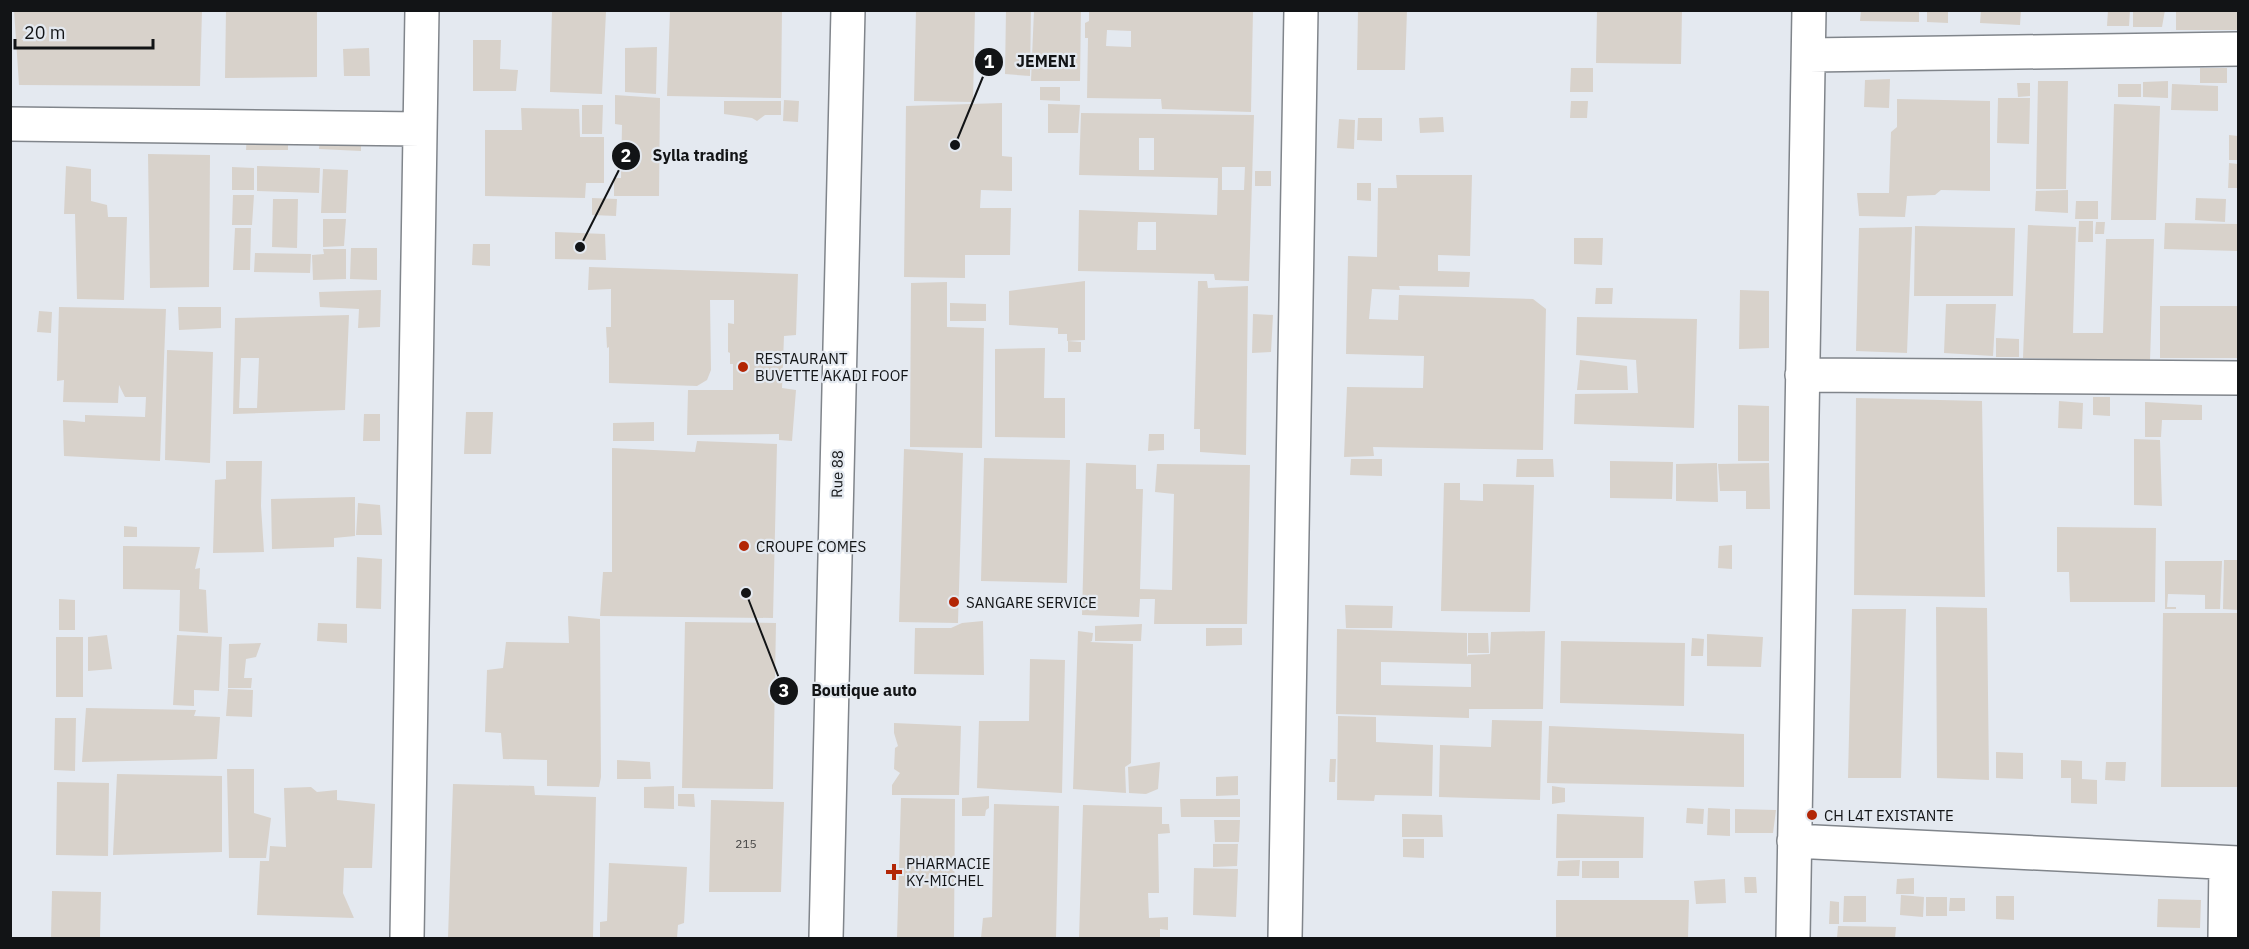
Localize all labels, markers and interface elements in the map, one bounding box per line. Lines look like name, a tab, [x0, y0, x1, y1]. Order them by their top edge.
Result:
scale bar	[15, 12, 153, 50]
text: 20 m	[24, 21, 66, 44]
callout: JEMENI	[974, 45, 1088, 79]
text: 1	[984, 50, 995, 73]
text: JEMENI	[1016, 51, 1076, 71]
callout: Sylla trading	[611, 139, 760, 173]
text: 2	[621, 144, 631, 167]
text: Sylla trading	[652, 145, 748, 165]
place label: RESTAURANT BUVETTE AKADI FOOF	[755, 349, 909, 385]
marker: RESTAURANT BUVETTE AKADI FOOF	[736, 360, 750, 374]
street label: Rue 88	[827, 450, 847, 498]
place label: CROUPE COMES	[756, 537, 866, 556]
marker: CROUPE COMES	[737, 539, 751, 553]
place label: SANGARE SERVICE	[966, 593, 1097, 612]
marker: SANGARE SERVICE	[947, 595, 961, 609]
callout: Boutique auto	[769, 674, 929, 708]
text: 3	[779, 679, 789, 702]
text: Boutique auto	[811, 680, 917, 700]
place label: CH L4T EXISTANTE	[1824, 806, 1954, 825]
marker: CH L4T EXISTANTE	[1805, 808, 1819, 822]
house number: 215	[735, 836, 757, 851]
place label: PHARMACIE KY-MICHEL	[906, 854, 991, 890]
marker: PHARMACIE KY-MICHEL	[887, 865, 901, 879]

